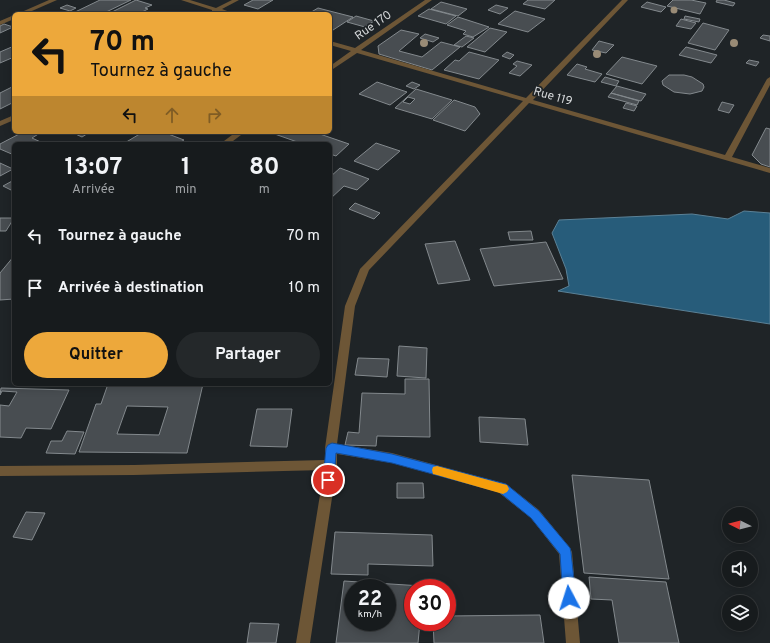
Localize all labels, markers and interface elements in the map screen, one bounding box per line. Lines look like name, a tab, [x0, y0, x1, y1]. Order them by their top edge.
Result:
street label: Rue 170	[352, 7, 395, 44]
text: 70 m	[90, 25, 155, 61]
icon: left	[24, 28, 76, 80]
text: Tournez à gauche	[90, 60, 232, 83]
street label: Rue 119	[531, 84, 574, 110]
icon: left	[119, 104, 141, 126]
icon: ahead	[161, 104, 183, 126]
icon: right	[203, 104, 225, 126]
text: 13:07	[64, 153, 122, 183]
text: 1	[181, 153, 191, 183]
text: 80	[249, 153, 280, 183]
text: Arrivée	[72, 182, 115, 198]
text: min	[175, 182, 197, 198]
text: m	[259, 182, 270, 198]
icon: left	[24, 225, 46, 247]
text: Tournez à gauche	[58, 227, 182, 246]
text: 70 m	[287, 227, 320, 246]
icon: arrive	[24, 277, 46, 299]
text: Arrivée à destination	[58, 279, 204, 298]
text: 10 m	[289, 279, 320, 298]
button: Quitter	[24, 332, 168, 378]
button: Partager	[176, 332, 320, 378]
pin	[311, 463, 345, 497]
icon: arrive	[317, 469, 339, 491]
north arrow	[722, 507, 758, 543]
map controls	[722, 507, 758, 631]
button: sound	[722, 551, 758, 587]
position arrow	[548, 577, 590, 619]
speed limit sign: 30	[404, 579, 456, 631]
text: 22	[358, 587, 382, 613]
button: layers	[722, 595, 758, 631]
text: km/h	[358, 608, 382, 621]

